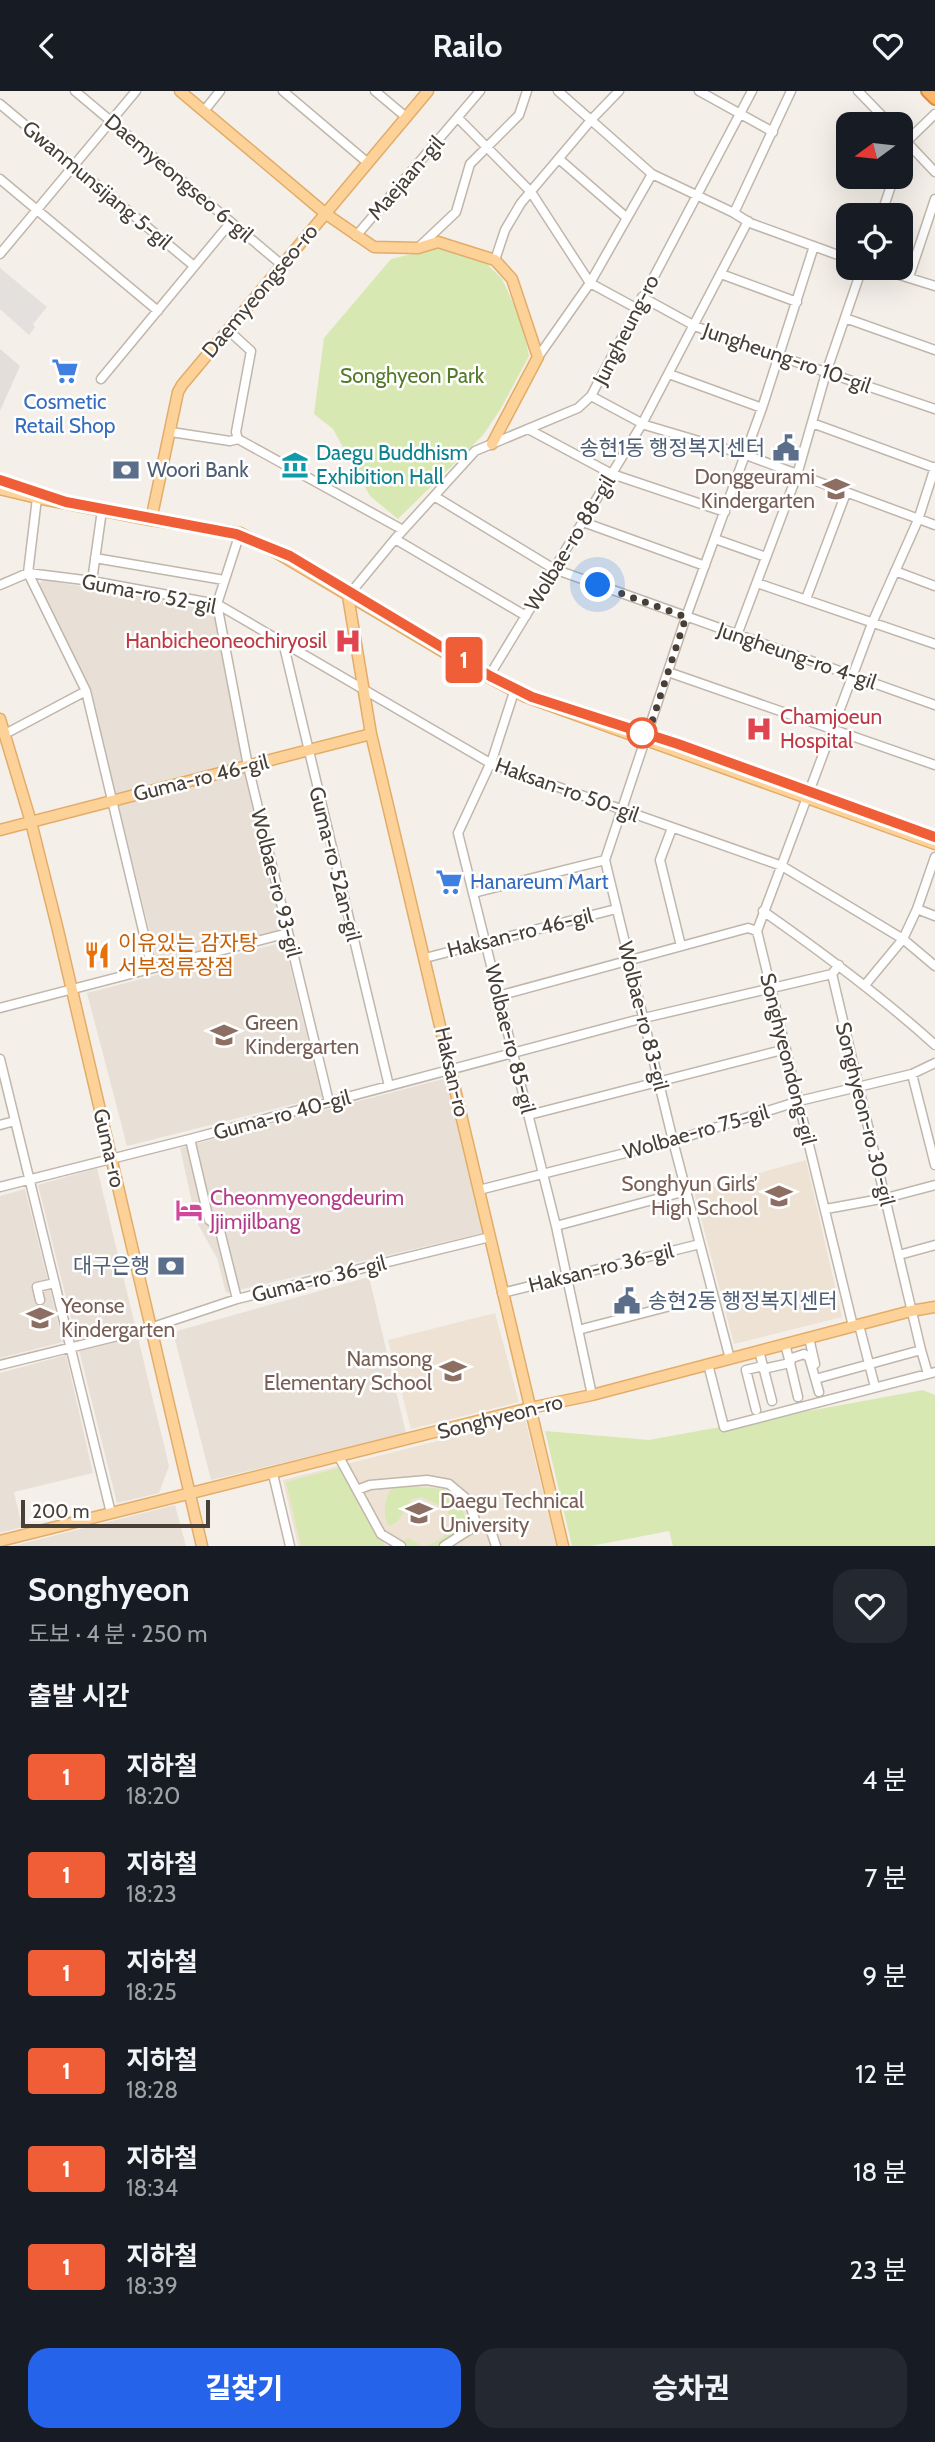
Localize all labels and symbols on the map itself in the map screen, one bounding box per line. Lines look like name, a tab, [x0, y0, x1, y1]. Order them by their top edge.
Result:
street label: Daemyeongseo 6-gil	[100, 108, 259, 247]
north arrow	[836, 112, 914, 189]
street label: Gwanmunsijang 5-gil	[17, 115, 177, 255]
street label: Maejaan-gil	[362, 130, 450, 226]
street label: Daemyeongseo-ro	[196, 219, 323, 363]
street label: Jungheung-ro	[587, 270, 664, 390]
street label: Jungheung-ro 10-gil	[699, 317, 874, 398]
supermarket icon: Cosmetic Retail Shop	[50, 356, 80, 386]
park label: Songhyeon Park	[340, 363, 485, 388]
place label: Cosmetic Retail Shop	[14, 389, 116, 438]
public building icon: 송현1동 행정복지센터	[771, 433, 801, 463]
place label: 송현1동 행정복지센터	[580, 435, 765, 460]
place label: Daegu Buddhism Exhibition Hall	[316, 440, 468, 489]
museum icon: Daegu Buddhism Exhibition Hall	[280, 450, 310, 480]
bank icon: Woori Bank	[111, 455, 141, 485]
place label: Woori Bank	[147, 457, 249, 482]
place label: Donggeurami Kindergarten	[694, 464, 815, 513]
street label: Wolbae-ro 88-gil	[519, 470, 620, 615]
school or university icon: Donggeurami Kindergarten	[821, 474, 851, 504]
your location	[580, 567, 615, 602]
street label: Guma-ro 52-gil	[80, 568, 218, 619]
street label: Jungheung-ro 4-gil	[713, 616, 880, 694]
hospital icon: Hanbicheoneochiryosil	[333, 626, 363, 656]
place label: Hanbicheoneochiryosil	[125, 628, 327, 653]
line badge: 1	[441, 637, 487, 683]
place label: Chamjoeun Hospital	[780, 704, 882, 753]
hospital icon: Chamjoeun Hospital	[744, 714, 774, 744]
unlabelled marker	[627, 718, 657, 748]
street label: Guma-ro 46-gil	[131, 749, 271, 806]
street label: Haksan-ro 50-gil	[492, 752, 643, 827]
street label: Guma-ro 52an-gil	[304, 784, 367, 944]
street label: Wolbae-ro 93-gil	[246, 806, 307, 960]
supermarket icon: Hanareum Mart	[434, 867, 464, 897]
place label: Hanareum Mart	[470, 869, 609, 894]
street label: Haksan-ro 46-gil	[444, 902, 595, 963]
place label: 이유있는 감자탕 서부정류장점	[118, 930, 258, 979]
street label: Wolbae-ro 83-gil	[613, 939, 674, 1093]
restaurant icon: 이유있는 감자탕 서부정류장점	[82, 940, 112, 970]
street label: Wolbae-ro 85-gil	[480, 962, 541, 1116]
street label: Songhyeondong-gil	[755, 970, 822, 1147]
place label: Green Kindergarten	[245, 1010, 359, 1059]
school or university icon: Green Kindergarten	[209, 1020, 239, 1050]
street label: Songhyeon-ro 30-gil	[831, 1020, 900, 1208]
street label: Haksan-ro	[430, 1025, 475, 1119]
street label: Guma-ro 40-gil	[211, 1084, 353, 1145]
street label: Wolbae-ro 75-gil	[620, 1099, 772, 1164]
street label: Guma-ro	[88, 1106, 131, 1190]
place label: Songhyun Girls’ High School	[621, 1171, 758, 1220]
school or university icon: Songhyun Girls’ High School	[764, 1181, 794, 1211]
place label: Cheonmyeongdeurim Jjimjilbang	[209, 1185, 404, 1235]
hotel icon: Cheonmyeongdeurim Jjimjilbang	[174, 1195, 204, 1225]
street label: Haksan-ro 36-gil	[526, 1237, 676, 1298]
street label: Guma-ro 36-gil	[249, 1250, 389, 1307]
bank icon: 대구은행	[156, 1251, 186, 1281]
place label: 대구은행	[73, 1253, 150, 1278]
public building icon: 송현2동 행정복지센터	[612, 1286, 642, 1316]
place label: 송현2동 행정복지센터	[648, 1288, 838, 1313]
place label: Yeonse Kindergarten	[60, 1293, 175, 1342]
school or university icon: Yeonse Kindergarten	[25, 1303, 55, 1333]
place label: Namsong Elementary School	[264, 1346, 433, 1395]
school or university icon: Namsong Elementary School	[438, 1356, 468, 1386]
street label: Songhyeon-ro	[435, 1389, 565, 1444]
place label: Daegu Technical University	[440, 1488, 584, 1537]
scale bar	[21, 1497, 210, 1529]
school or university icon: Daegu Technical University	[404, 1498, 434, 1528]

